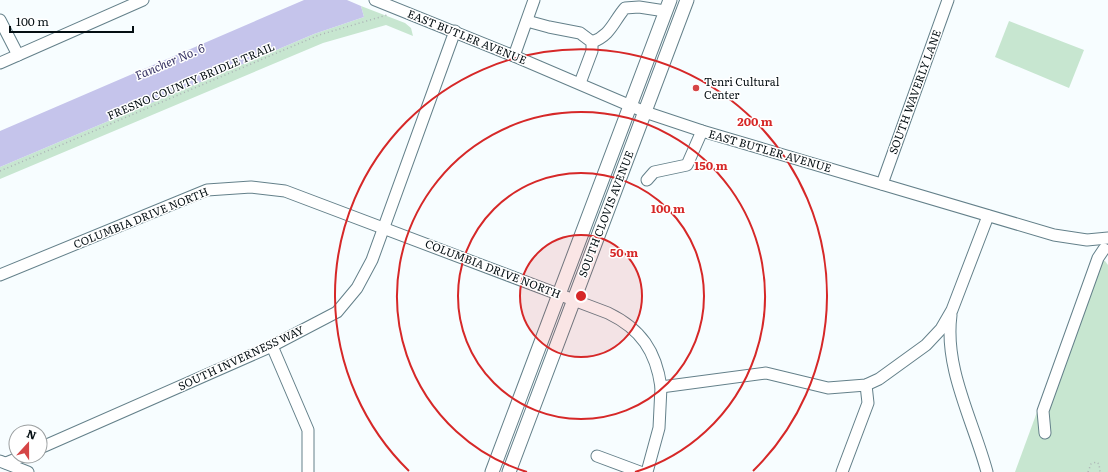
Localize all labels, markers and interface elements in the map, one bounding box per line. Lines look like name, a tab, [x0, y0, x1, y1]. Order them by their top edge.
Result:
street label: EAST BUTLER AVENUE	[405, 5, 529, 67]
scale bar	[10, 8, 133, 34]
text: 100 m	[16, 12, 49, 30]
street label: SOUTH WAVERLY LANE	[884, 27, 944, 156]
street label: FRESNO COUNTY BRIDLE TRAIL	[105, 38, 277, 123]
water label: Fancher No. 6	[132, 38, 208, 84]
place label: Tenri Cultural Center	[704, 73, 780, 102]
marker: Tenri Cultural Center	[691, 83, 701, 93]
text: 200 m	[737, 112, 773, 130]
street label: EAST BUTLER AVENUE	[707, 125, 834, 175]
street label: SOUTH CLOVIS AVENUE	[574, 148, 637, 279]
text: 150 m	[694, 156, 728, 174]
street label: COLUMBIA DRIVE NORTH	[71, 183, 211, 252]
text: 100 m	[651, 199, 685, 217]
street label: COLUMBIA DRIVE NORTH	[423, 235, 564, 301]
text: 50 m	[610, 243, 638, 261]
centre of rings	[574, 289, 588, 303]
street label: SOUTH INVERNESS WAY	[175, 321, 306, 393]
north arrow	[8, 424, 48, 464]
text: N	[25, 425, 39, 443]

